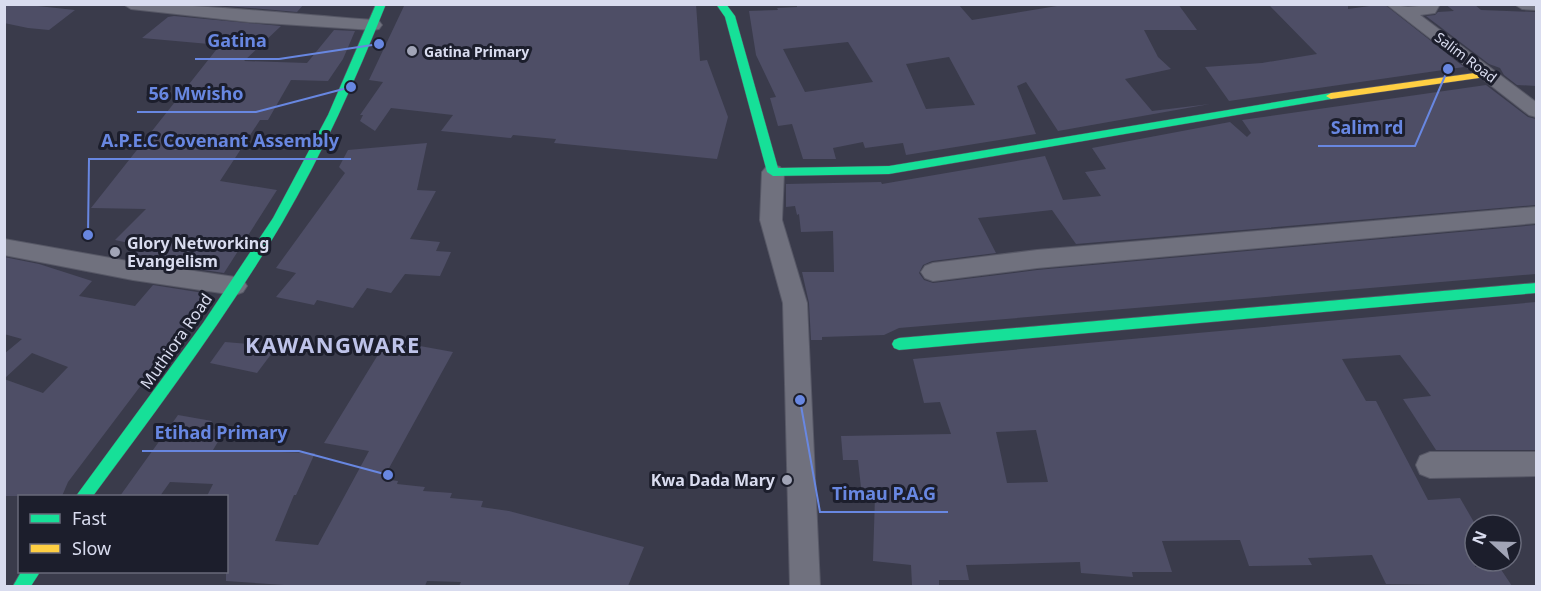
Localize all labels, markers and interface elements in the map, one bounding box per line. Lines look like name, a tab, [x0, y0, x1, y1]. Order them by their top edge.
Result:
callout: Gatina	[195, 23, 279, 59]
street label: Salim Road	[1431, 27, 1501, 87]
text: Gatina	[207, 28, 267, 52]
place label: Gatina Primary	[424, 42, 529, 61]
marker: Gatina Primary	[405, 44, 419, 58]
callout: 56 Mwisho	[137, 76, 256, 112]
text: 56 Mwisho	[148, 81, 244, 105]
callout: Salim rd	[1318, 110, 1415, 146]
text: Salim rd	[1331, 115, 1403, 139]
callout: A.P.E.C Covenant Assembly	[89, 123, 351, 159]
text: A.P.E.C Covenant Assembly	[101, 128, 340, 152]
place label: Glory Networking Evangelism	[127, 232, 269, 272]
marker: Glory Networking Evangelism	[108, 245, 122, 259]
street label: Muthiora Road	[135, 289, 217, 393]
district label: KAWANGWARE	[245, 329, 421, 359]
callout: Etihad Primary	[142, 415, 299, 451]
text: Etihad Primary	[154, 420, 288, 444]
place label: Kwa Dada Mary	[651, 469, 776, 491]
marker: Kwa Dada Mary	[780, 473, 794, 487]
callout: Timau P.A.G	[820, 476, 948, 512]
text: Timau P.A.G	[832, 481, 936, 505]
legend	[18, 495, 228, 573]
text: Fast	[72, 506, 107, 530]
north arrow	[1463, 513, 1523, 573]
text: N	[1466, 527, 1492, 548]
text: Slow	[72, 536, 111, 560]

